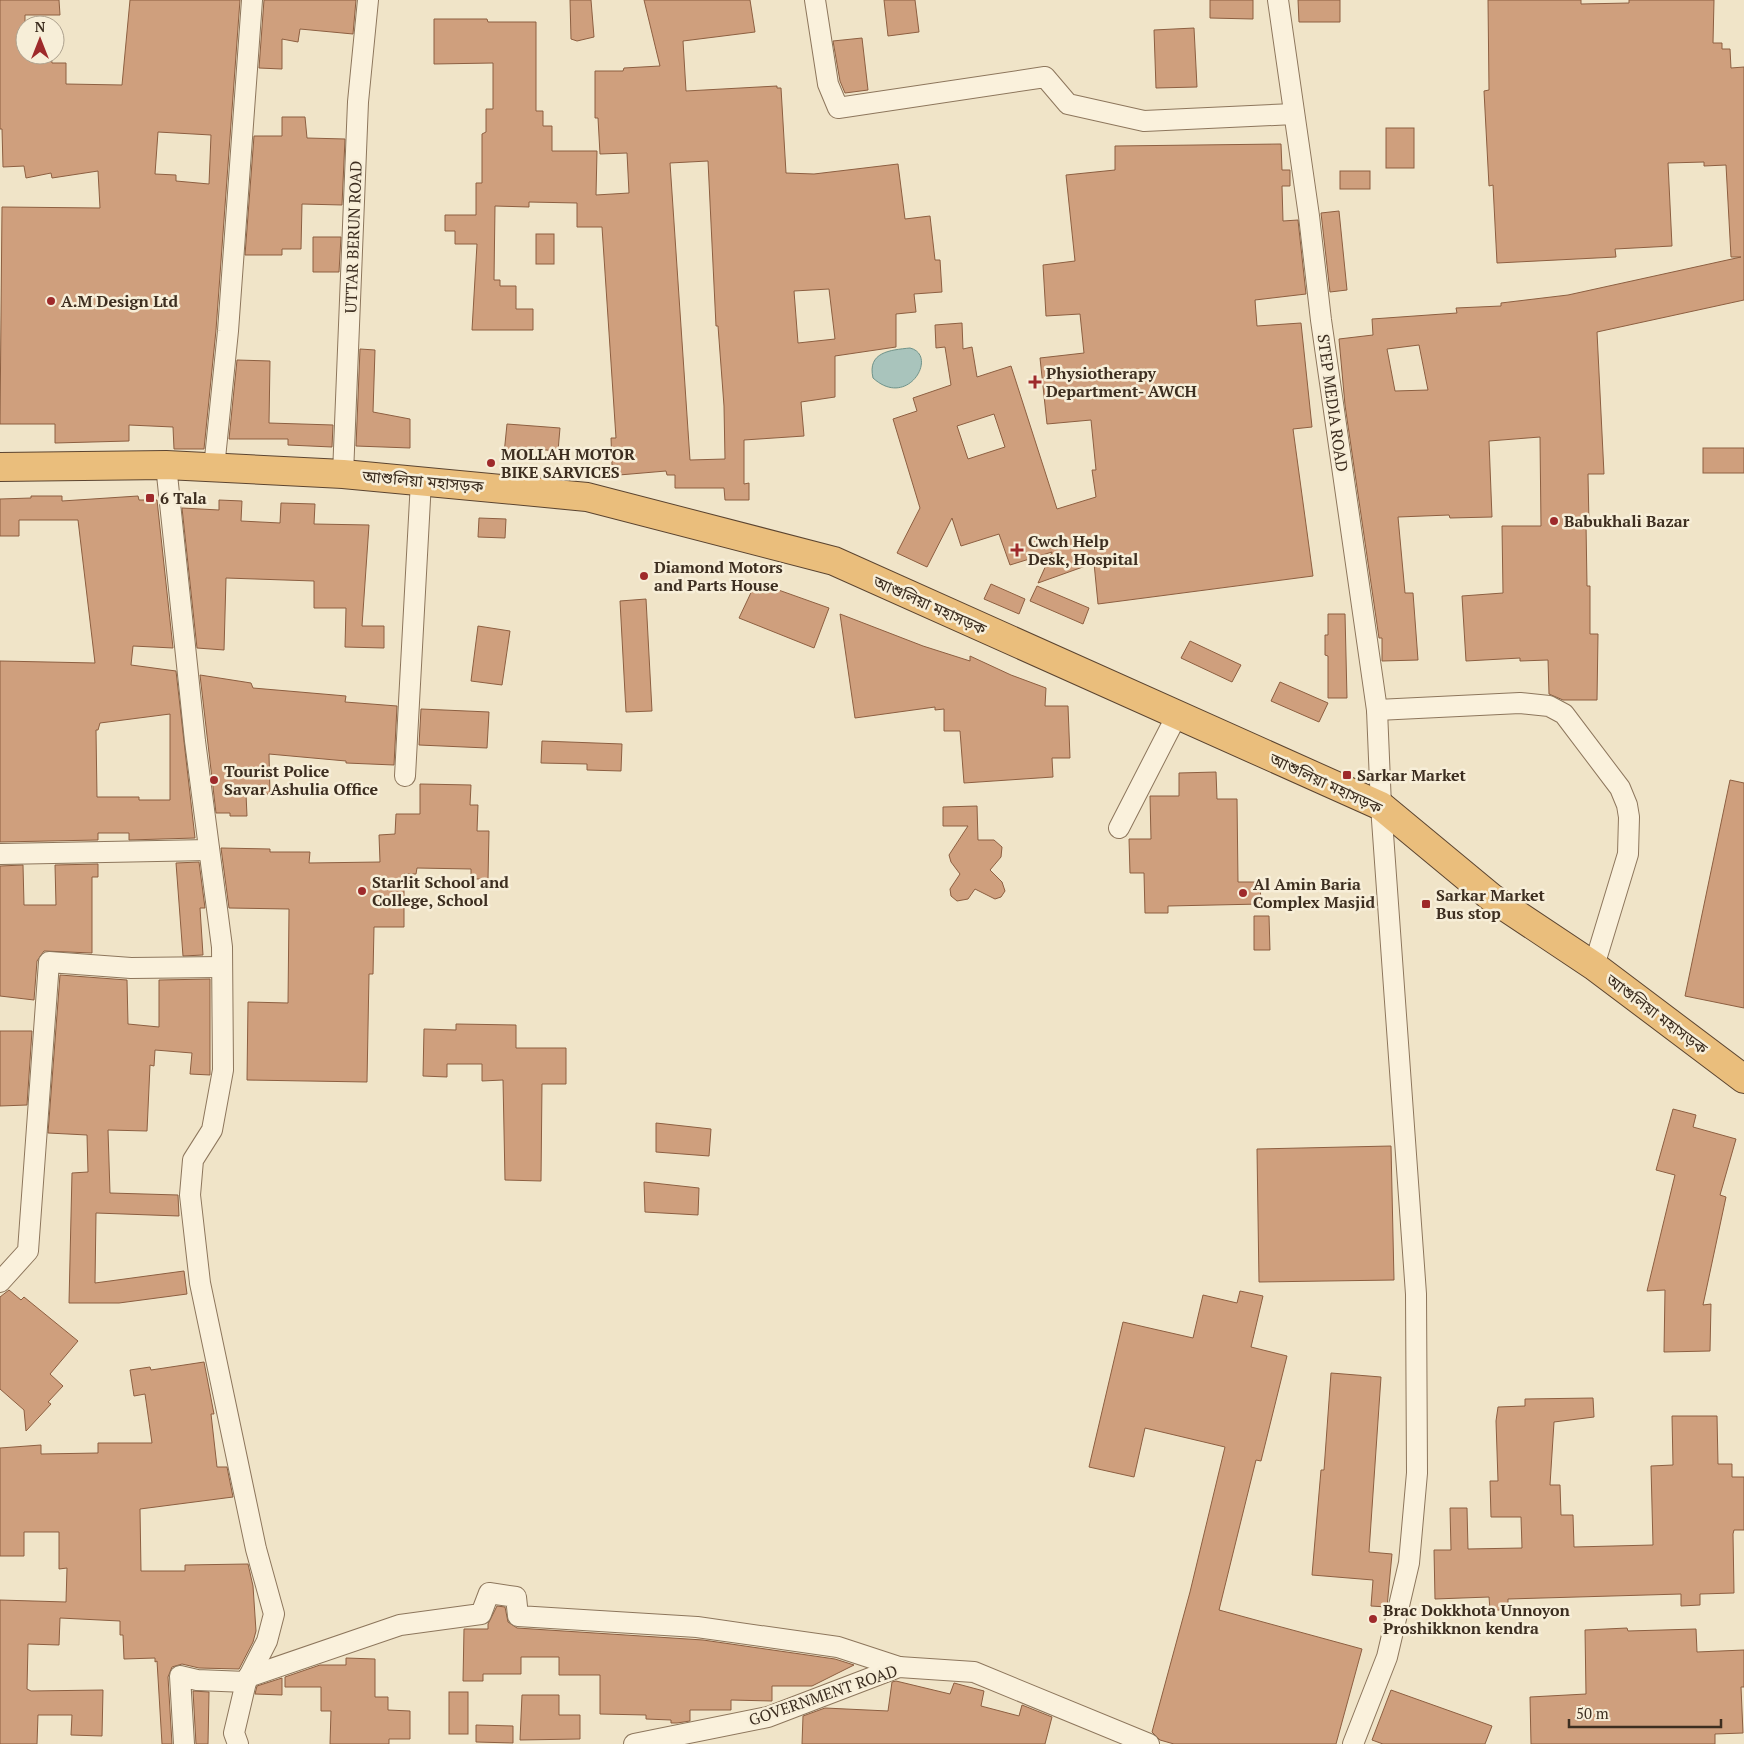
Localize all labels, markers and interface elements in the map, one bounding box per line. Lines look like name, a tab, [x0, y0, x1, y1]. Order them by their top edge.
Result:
north arrow	[15, 15, 65, 65]
text: N	[35, 17, 46, 36]
street label: UTTAR BERUN ROAD	[339, 160, 367, 314]
place label: A.M Design Ltd	[61, 290, 178, 312]
marker: A.M Design Ltd	[45, 295, 57, 307]
street label: STEP MEDIA ROAD	[1312, 333, 1354, 473]
place label: Physiotherapy Department- AWCH	[1046, 362, 1197, 402]
marker: Physiotherapy Department- AWCH	[1028, 375, 1042, 389]
place label: MOLLAH MOTOR BIKE SARVICES	[501, 443, 635, 483]
marker: MOLLAH MOTOR BIKE SARVICES	[485, 457, 497, 469]
street label: আশুলিয়া মহাসড়ক	[360, 465, 486, 497]
place label: 6 Tala	[160, 487, 207, 509]
marker: 6 Tala	[144, 492, 156, 504]
place label: Babukhali Bazar	[1564, 510, 1690, 532]
marker: Babukhali Bazar	[1548, 515, 1560, 527]
place label: Cwch Help Desk, Hospital	[1028, 530, 1138, 570]
marker: Cwch Help Desk, Hospital	[1010, 543, 1024, 557]
place label: Diamond Motors and Parts House	[654, 556, 783, 596]
marker: Diamond Motors and Parts House	[638, 570, 650, 582]
street label: আশুলিয়া মহাসড়ক	[869, 570, 991, 640]
street label: আশুলিয়া মহাসড়ক	[1265, 747, 1387, 819]
place label: Tourist Police Savar Ashulia Office	[224, 760, 378, 800]
place label: Sarkar Market	[1357, 764, 1467, 786]
marker: Sarkar Market	[1341, 769, 1353, 781]
marker: Tourist Police Savar Ashulia Office	[208, 774, 220, 786]
place label: Starlit School and College, School	[372, 871, 509, 911]
place label: Al Amin Baria Complex Masjid	[1253, 873, 1375, 913]
place label: Sarkar Market Bus stop	[1436, 884, 1546, 924]
marker: Starlit School and College, School	[356, 885, 368, 897]
marker: Al Amin Baria Complex Masjid	[1237, 887, 1249, 899]
marker: Sarkar Market Bus stop	[1420, 898, 1432, 910]
street label: আশুলিয়া মহাসড়ক	[1601, 968, 1713, 1060]
place label: Brac Dokkhota Unnoyon Proshikknon kendra	[1383, 1599, 1570, 1639]
marker: Brac Dokkhota Unnoyon Proshikknon kendra	[1367, 1613, 1379, 1625]
street label: GOVERNMENT ROAD	[746, 1659, 900, 1731]
scale bar	[1569, 1696, 1722, 1728]
text: 50 m	[1576, 1703, 1609, 1723]

